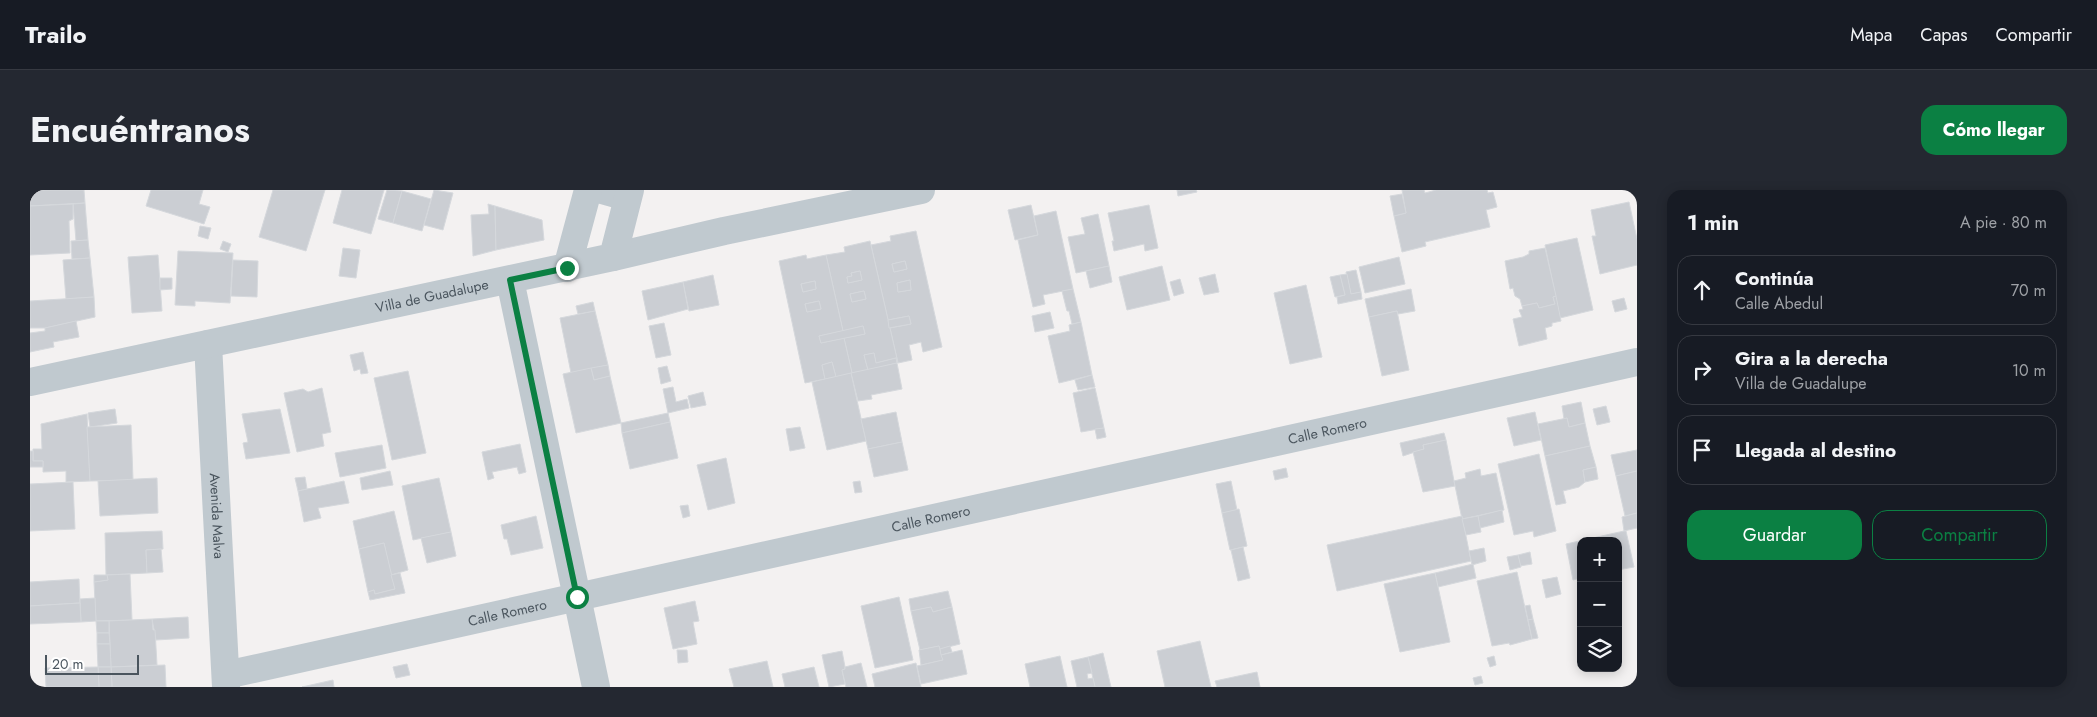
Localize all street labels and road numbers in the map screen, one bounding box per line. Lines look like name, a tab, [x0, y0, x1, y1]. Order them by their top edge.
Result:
street label: Villa de Guadalupe	[373, 274, 490, 318]
street label: Calle Romero	[1286, 412, 1369, 449]
street label: Avenida Malva	[205, 472, 229, 559]
street label: Calle Romero	[890, 500, 972, 537]
street label: Calle Romero	[466, 594, 549, 631]

